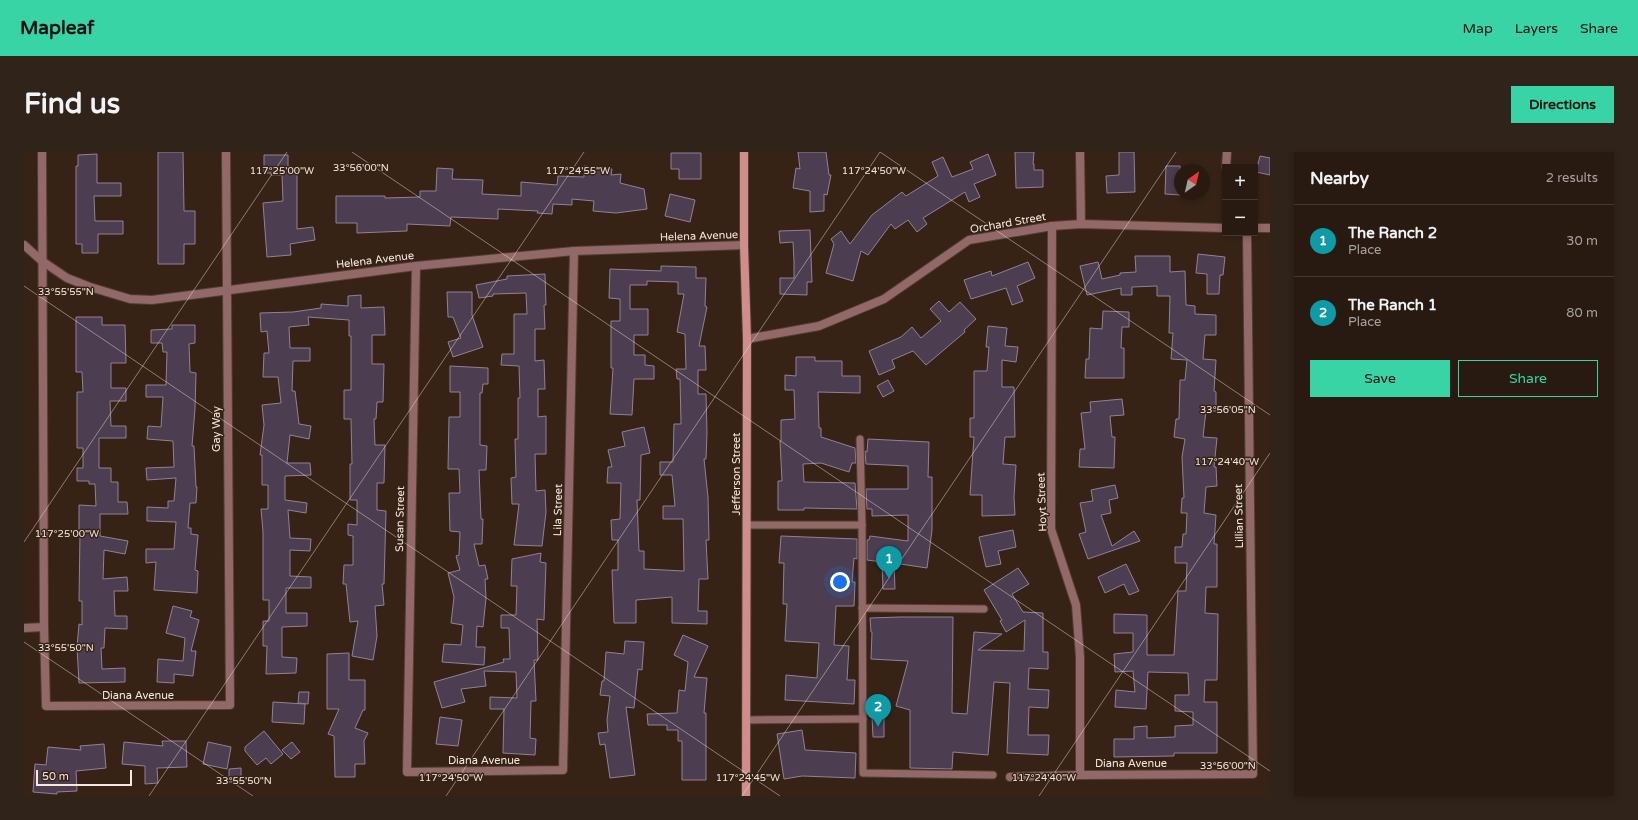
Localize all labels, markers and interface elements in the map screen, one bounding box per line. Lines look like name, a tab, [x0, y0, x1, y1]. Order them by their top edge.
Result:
text: Mapleaf	[20, 17, 94, 39]
text: Map	[1463, 20, 1493, 37]
text: Layers	[1515, 20, 1558, 37]
text: Share	[1580, 20, 1618, 37]
button: Directions	[1511, 86, 1614, 123]
text: Find us	[24, 87, 120, 121]
text: 33°56'00"N	[333, 162, 389, 174]
north arrow	[1174, 164, 1210, 200]
map controls	[1222, 164, 1258, 236]
button: +	[1222, 164, 1258, 200]
text: 117°25'00"W	[250, 165, 314, 177]
text: 117°24'55"W	[546, 165, 610, 177]
text: 117°24'50"W	[842, 165, 906, 177]
text: Nearby	[1310, 168, 1369, 189]
text: 2 results	[1546, 170, 1598, 186]
button: −	[1222, 200, 1258, 236]
street label: Orchard Street	[969, 210, 1047, 236]
text: The Ranch 2	[1348, 224, 1437, 242]
street label: Helena Avenue	[660, 228, 738, 244]
text: 1	[1319, 233, 1327, 249]
text: 30 m	[1566, 233, 1598, 249]
text: Place	[1348, 242, 1381, 258]
street label: Helena Avenue	[335, 249, 415, 271]
text: 33°55'55"N	[38, 286, 94, 298]
text: The Ranch 1	[1348, 296, 1437, 314]
text: 2	[1319, 305, 1327, 321]
text: 80 m	[1566, 305, 1598, 321]
text: Place	[1348, 314, 1381, 330]
button: Save	[1310, 360, 1450, 397]
button: Share	[1458, 360, 1598, 397]
text: 33°56'05"N	[1200, 404, 1256, 416]
street label: Gay Way	[210, 406, 223, 452]
street label: Jefferson Street	[730, 433, 743, 515]
text: 117°24'40"W	[1195, 456, 1259, 468]
street label: Hoyt Street	[1034, 472, 1050, 532]
street label: Lila Street	[551, 484, 565, 536]
street label: Lillian Street	[1232, 484, 1246, 548]
street label: Susan Street	[393, 486, 407, 552]
text: 117°25'00"W	[35, 528, 99, 540]
pin: 1	[876, 546, 902, 579]
your location	[830, 572, 850, 592]
text: 33°55'50"N	[38, 642, 94, 654]
street label: Diana Avenue	[102, 689, 174, 702]
pin: 2	[865, 694, 891, 727]
street label: Diana Avenue	[448, 754, 520, 767]
street label: Diana Avenue	[1095, 757, 1167, 770]
text: 33°56'00"N	[1200, 760, 1256, 772]
scale bar	[36, 768, 132, 787]
text: 50 m	[42, 770, 69, 783]
text: 117°24'50"W	[419, 772, 483, 784]
text: 117°24'45"W	[716, 772, 780, 784]
text: 117°24'40"W	[1012, 772, 1076, 784]
text: 33°55'50"N	[216, 775, 272, 787]

